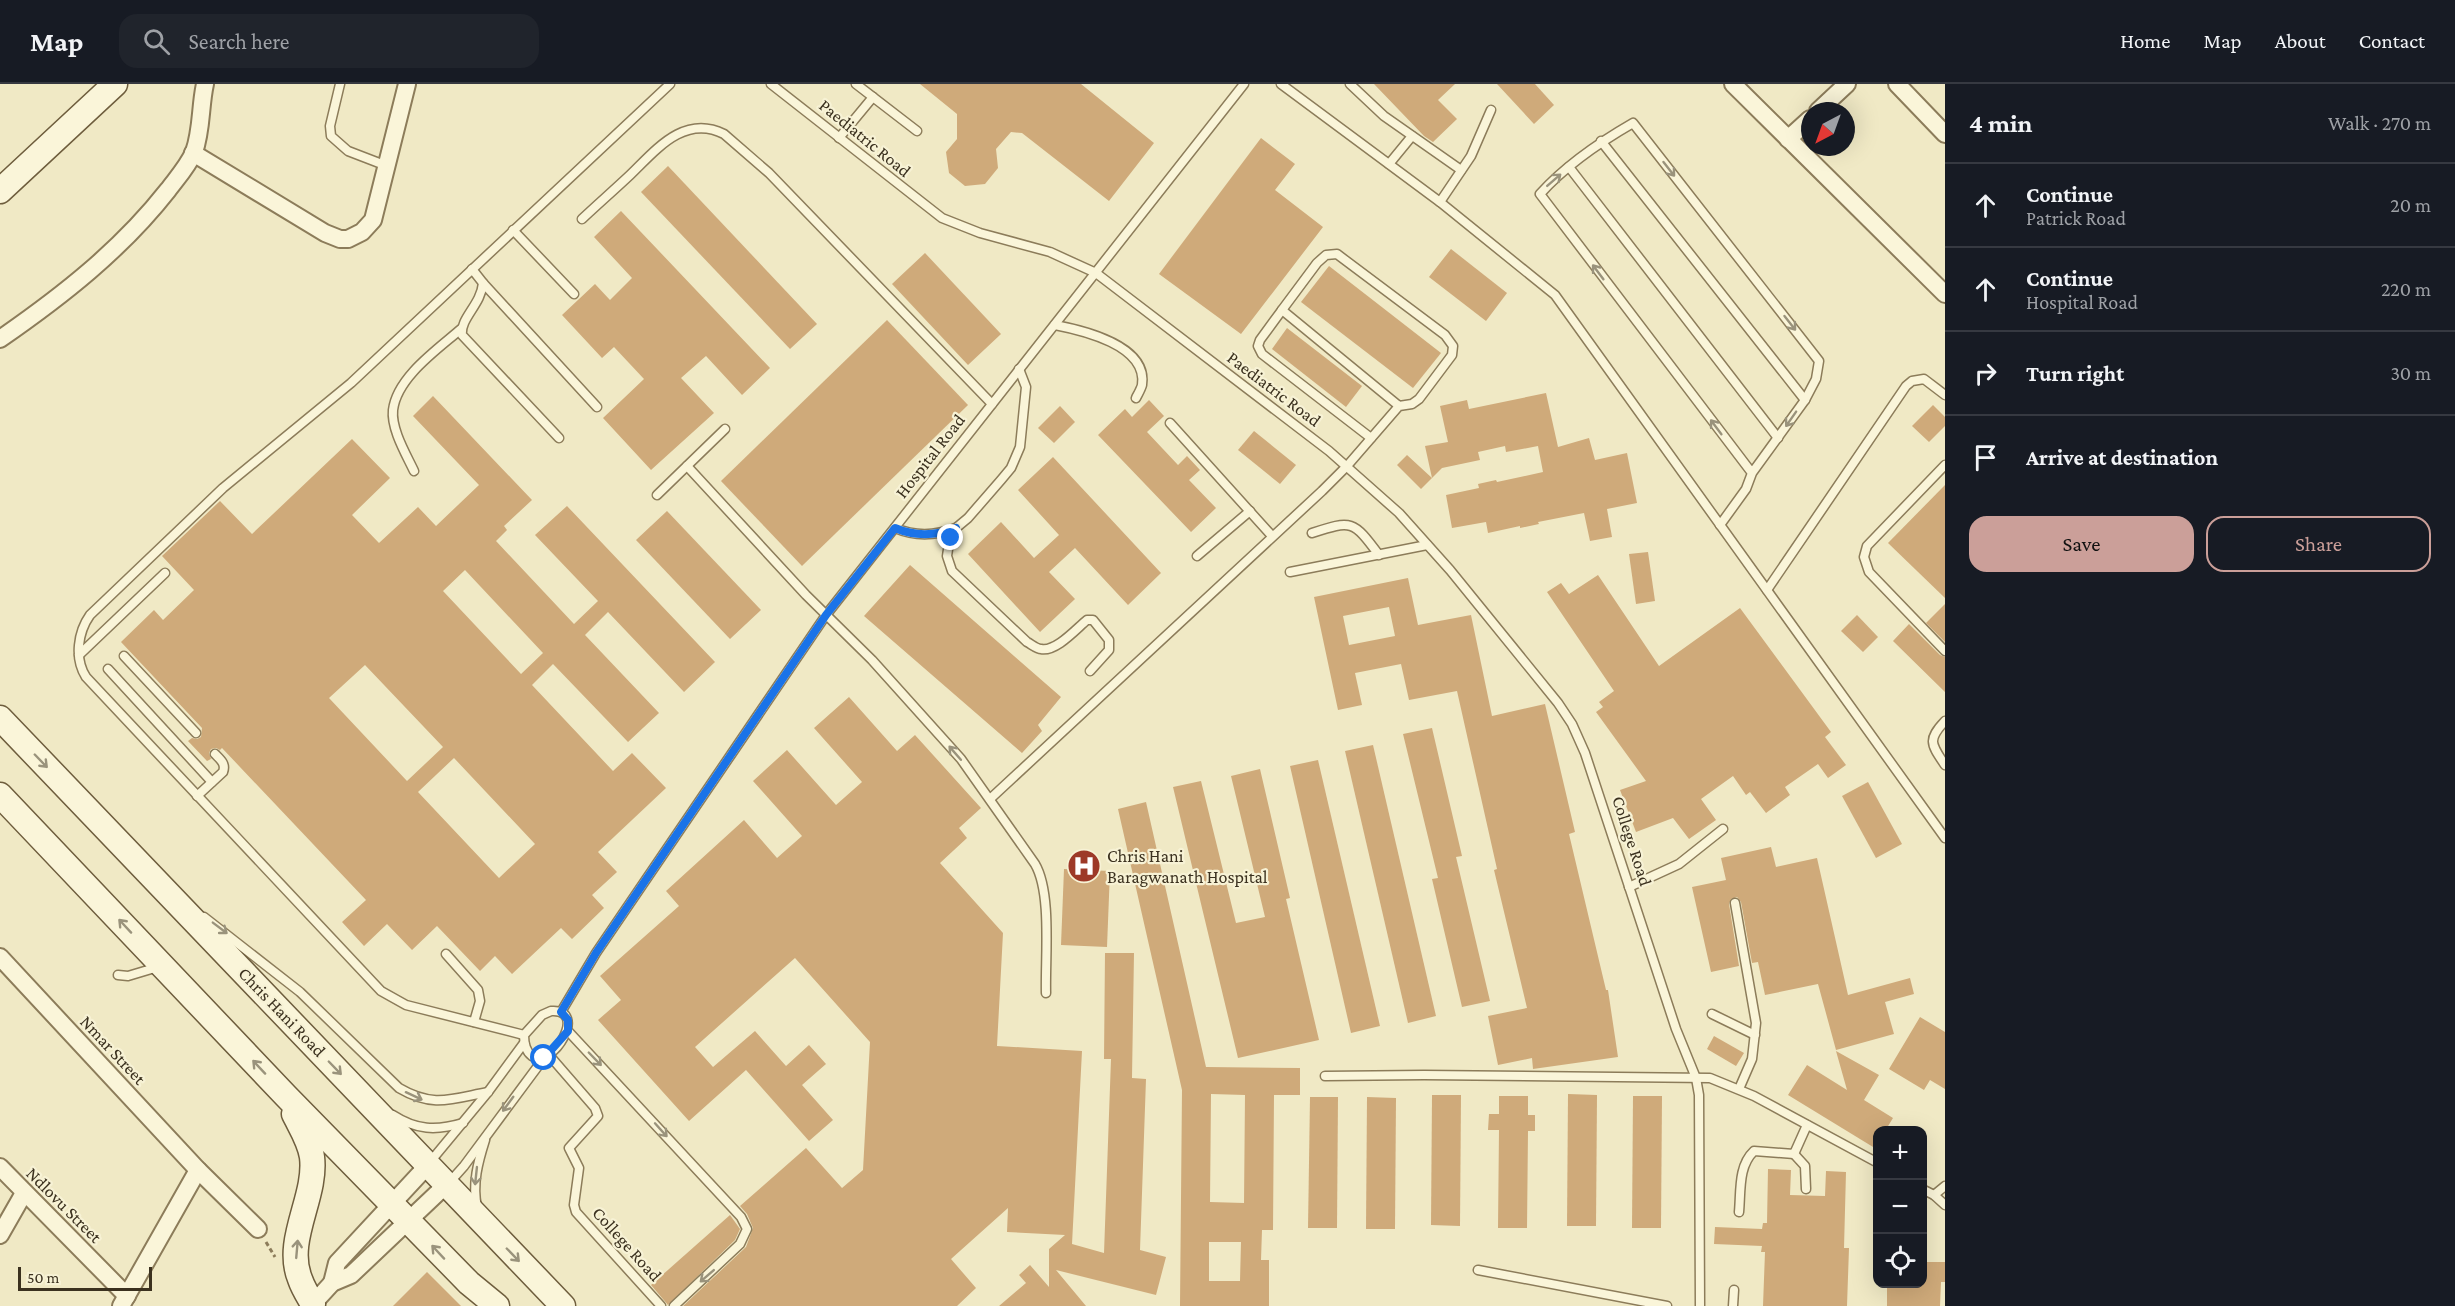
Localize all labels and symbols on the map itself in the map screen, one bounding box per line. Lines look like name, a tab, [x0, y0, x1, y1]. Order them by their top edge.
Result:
street label: Paediatric Road	[815, 95, 915, 181]
north arrow	[1801, 102, 1855, 156]
one-way arrow	[1663, 161, 1676, 177]
one-way arrow	[1546, 173, 1561, 187]
one-way arrow	[1592, 264, 1605, 280]
one-way arrow	[1783, 315, 1796, 331]
street label: Paediatric Road	[1223, 347, 1325, 431]
street label: Hospital Road	[891, 410, 969, 502]
one-way arrow	[1785, 410, 1797, 426]
one-way arrow	[1710, 419, 1723, 435]
route end	[937, 524, 963, 550]
one-way arrow	[948, 745, 962, 760]
one-way arrow	[33, 753, 48, 768]
street label: College Road	[1608, 794, 1656, 889]
place label: Chris Hani Baragwanath Hospital	[1107, 846, 1268, 887]
hospital icon: Chris Hani Baragwanath Hospital	[1066, 848, 1102, 884]
one-way arrow	[117, 918, 132, 933]
one-way arrow	[211, 922, 227, 934]
street label: Chris Hani Road	[234, 963, 330, 1061]
street label: Nmar Street	[76, 1012, 151, 1089]
route start	[530, 1044, 556, 1070]
one-way arrow	[587, 1051, 602, 1066]
one-way arrow	[251, 1060, 266, 1075]
one-way arrow	[328, 1060, 342, 1075]
one-way arrow	[405, 1090, 423, 1102]
one-way arrow	[502, 1095, 514, 1111]
one-way arrow	[654, 1122, 668, 1137]
street label: Ndlovu Street	[22, 1163, 107, 1248]
one-way arrow	[470, 1166, 481, 1185]
street label: College Road	[588, 1203, 666, 1286]
one-way arrow	[292, 1240, 303, 1259]
one-way arrow	[431, 1245, 446, 1260]
one-way arrow	[506, 1247, 520, 1262]
scale bar	[18, 1264, 152, 1292]
one-way arrow	[699, 1270, 715, 1283]

